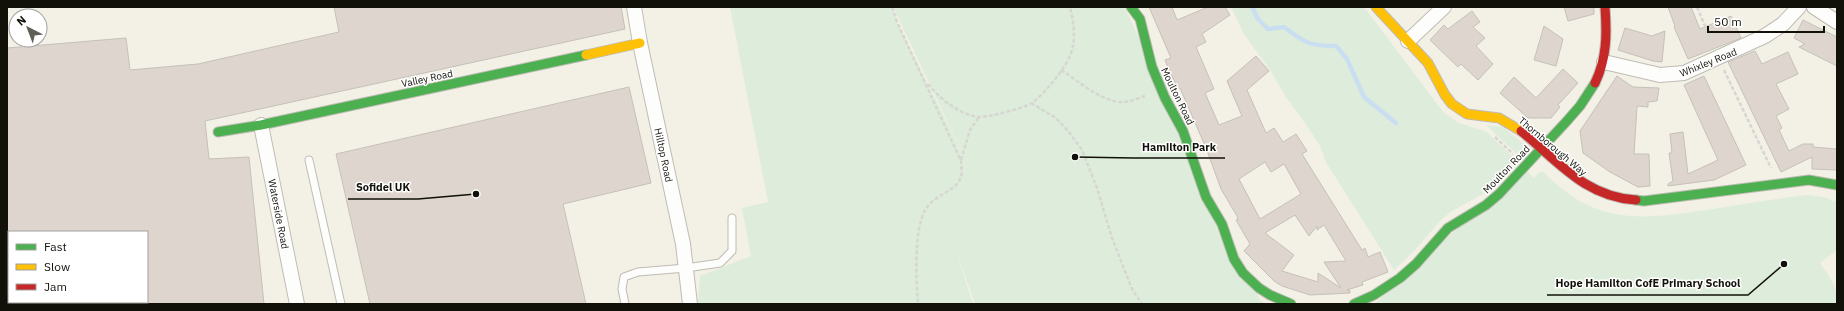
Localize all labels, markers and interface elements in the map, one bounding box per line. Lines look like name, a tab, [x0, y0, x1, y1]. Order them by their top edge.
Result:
north arrow	[8, 8, 48, 48]
scale bar	[1708, 8, 1824, 34]
text: N	[14, 13, 29, 28]
text: 50 m	[1714, 14, 1742, 29]
street label: Whixley Road	[1678, 45, 1739, 80]
street label: Moulton Road	[1158, 65, 1197, 127]
street label: Valley Road	[400, 67, 454, 90]
street label: Thornborough Way	[1516, 114, 1589, 179]
street label: Hilltop Road	[651, 127, 676, 183]
callout: Hamilton Park	[1134, 135, 1225, 158]
text: Hamilton Park	[1142, 140, 1217, 154]
street label: Moulton Road	[1480, 142, 1533, 196]
callout: Sofidel UK	[348, 176, 418, 199]
street label: Waterside Road	[265, 178, 292, 250]
text: Sofidel UK	[356, 180, 410, 194]
legend	[8, 231, 148, 303]
text: Fast	[44, 239, 67, 254]
text: Slow	[44, 259, 70, 274]
callout: Hope Hamilton CofE Primary School	[1547, 272, 1748, 295]
text: Hope Hamilton CofE Primary School	[1556, 276, 1741, 290]
text: Jam	[44, 279, 67, 294]

